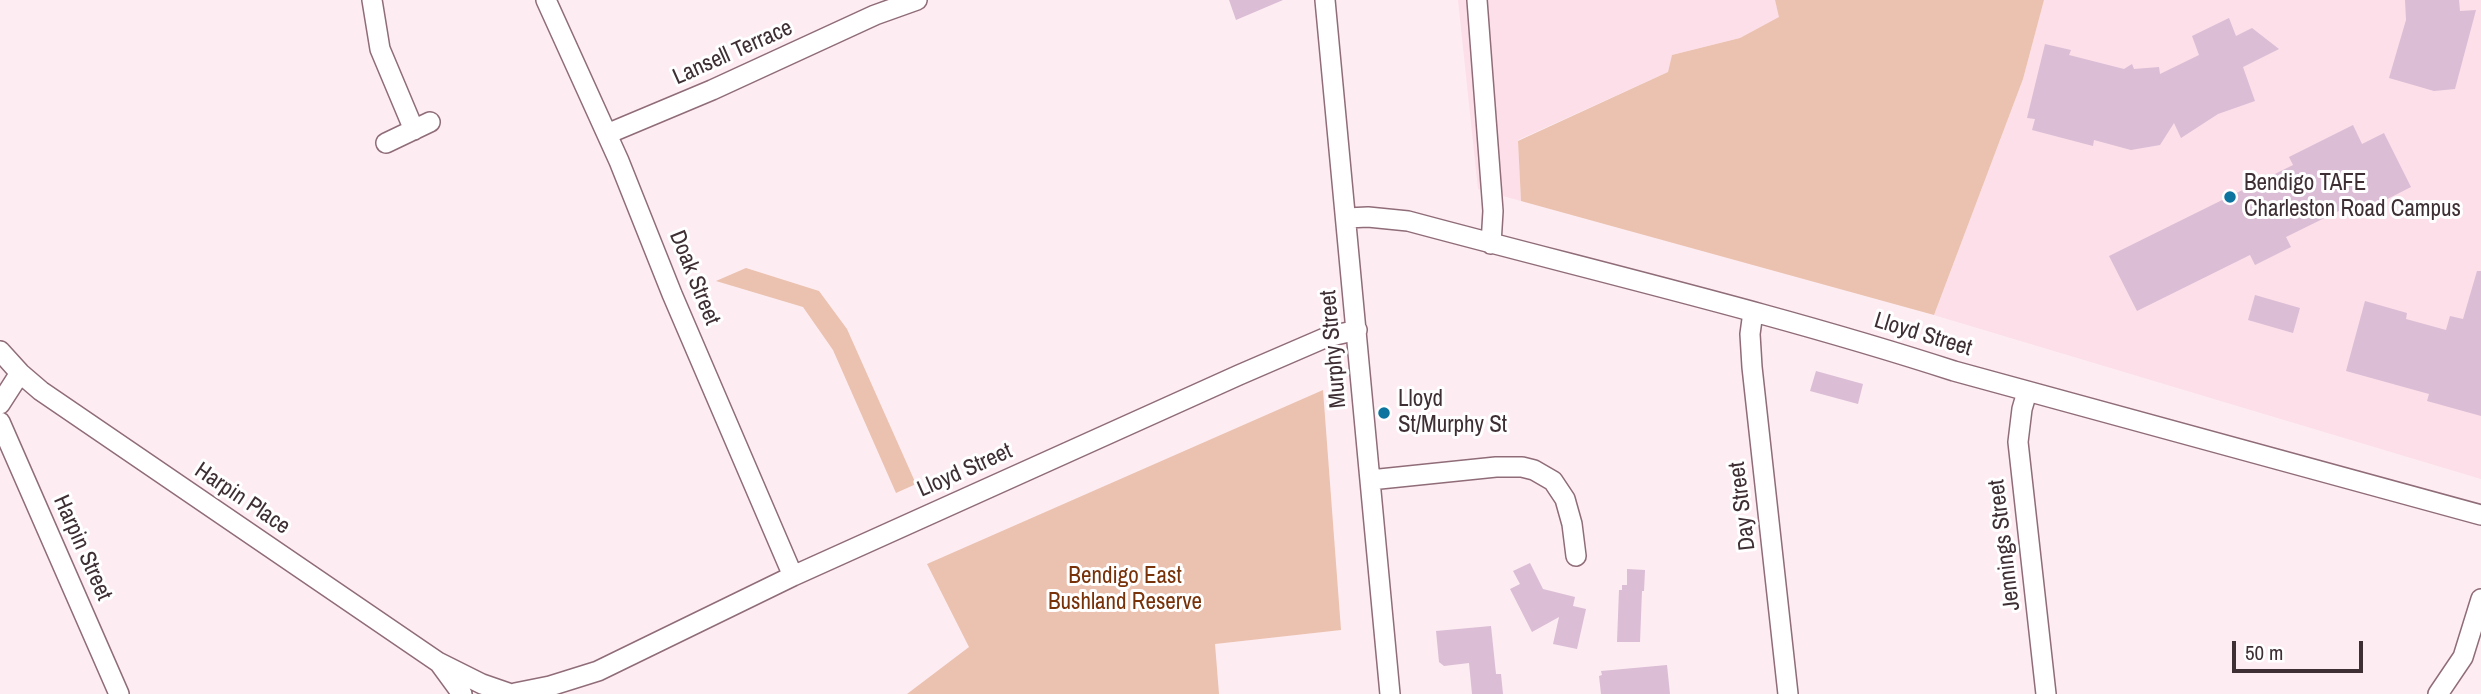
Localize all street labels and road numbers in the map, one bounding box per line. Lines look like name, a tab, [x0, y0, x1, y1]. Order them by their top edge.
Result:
street label: Lansell Terrace	[669, 14, 797, 92]
street label: Doak Street	[663, 227, 725, 329]
street label: Murphy Street	[1315, 289, 1353, 409]
street label: Lloyd Street	[1871, 307, 1975, 363]
street label: Lloyd Street	[913, 438, 1017, 504]
street label: Harpin Place	[189, 457, 295, 541]
street label: Day Street	[1724, 460, 1762, 552]
street label: Jennings Street	[1983, 478, 2027, 612]
street label: Harpin Street	[47, 491, 117, 605]

